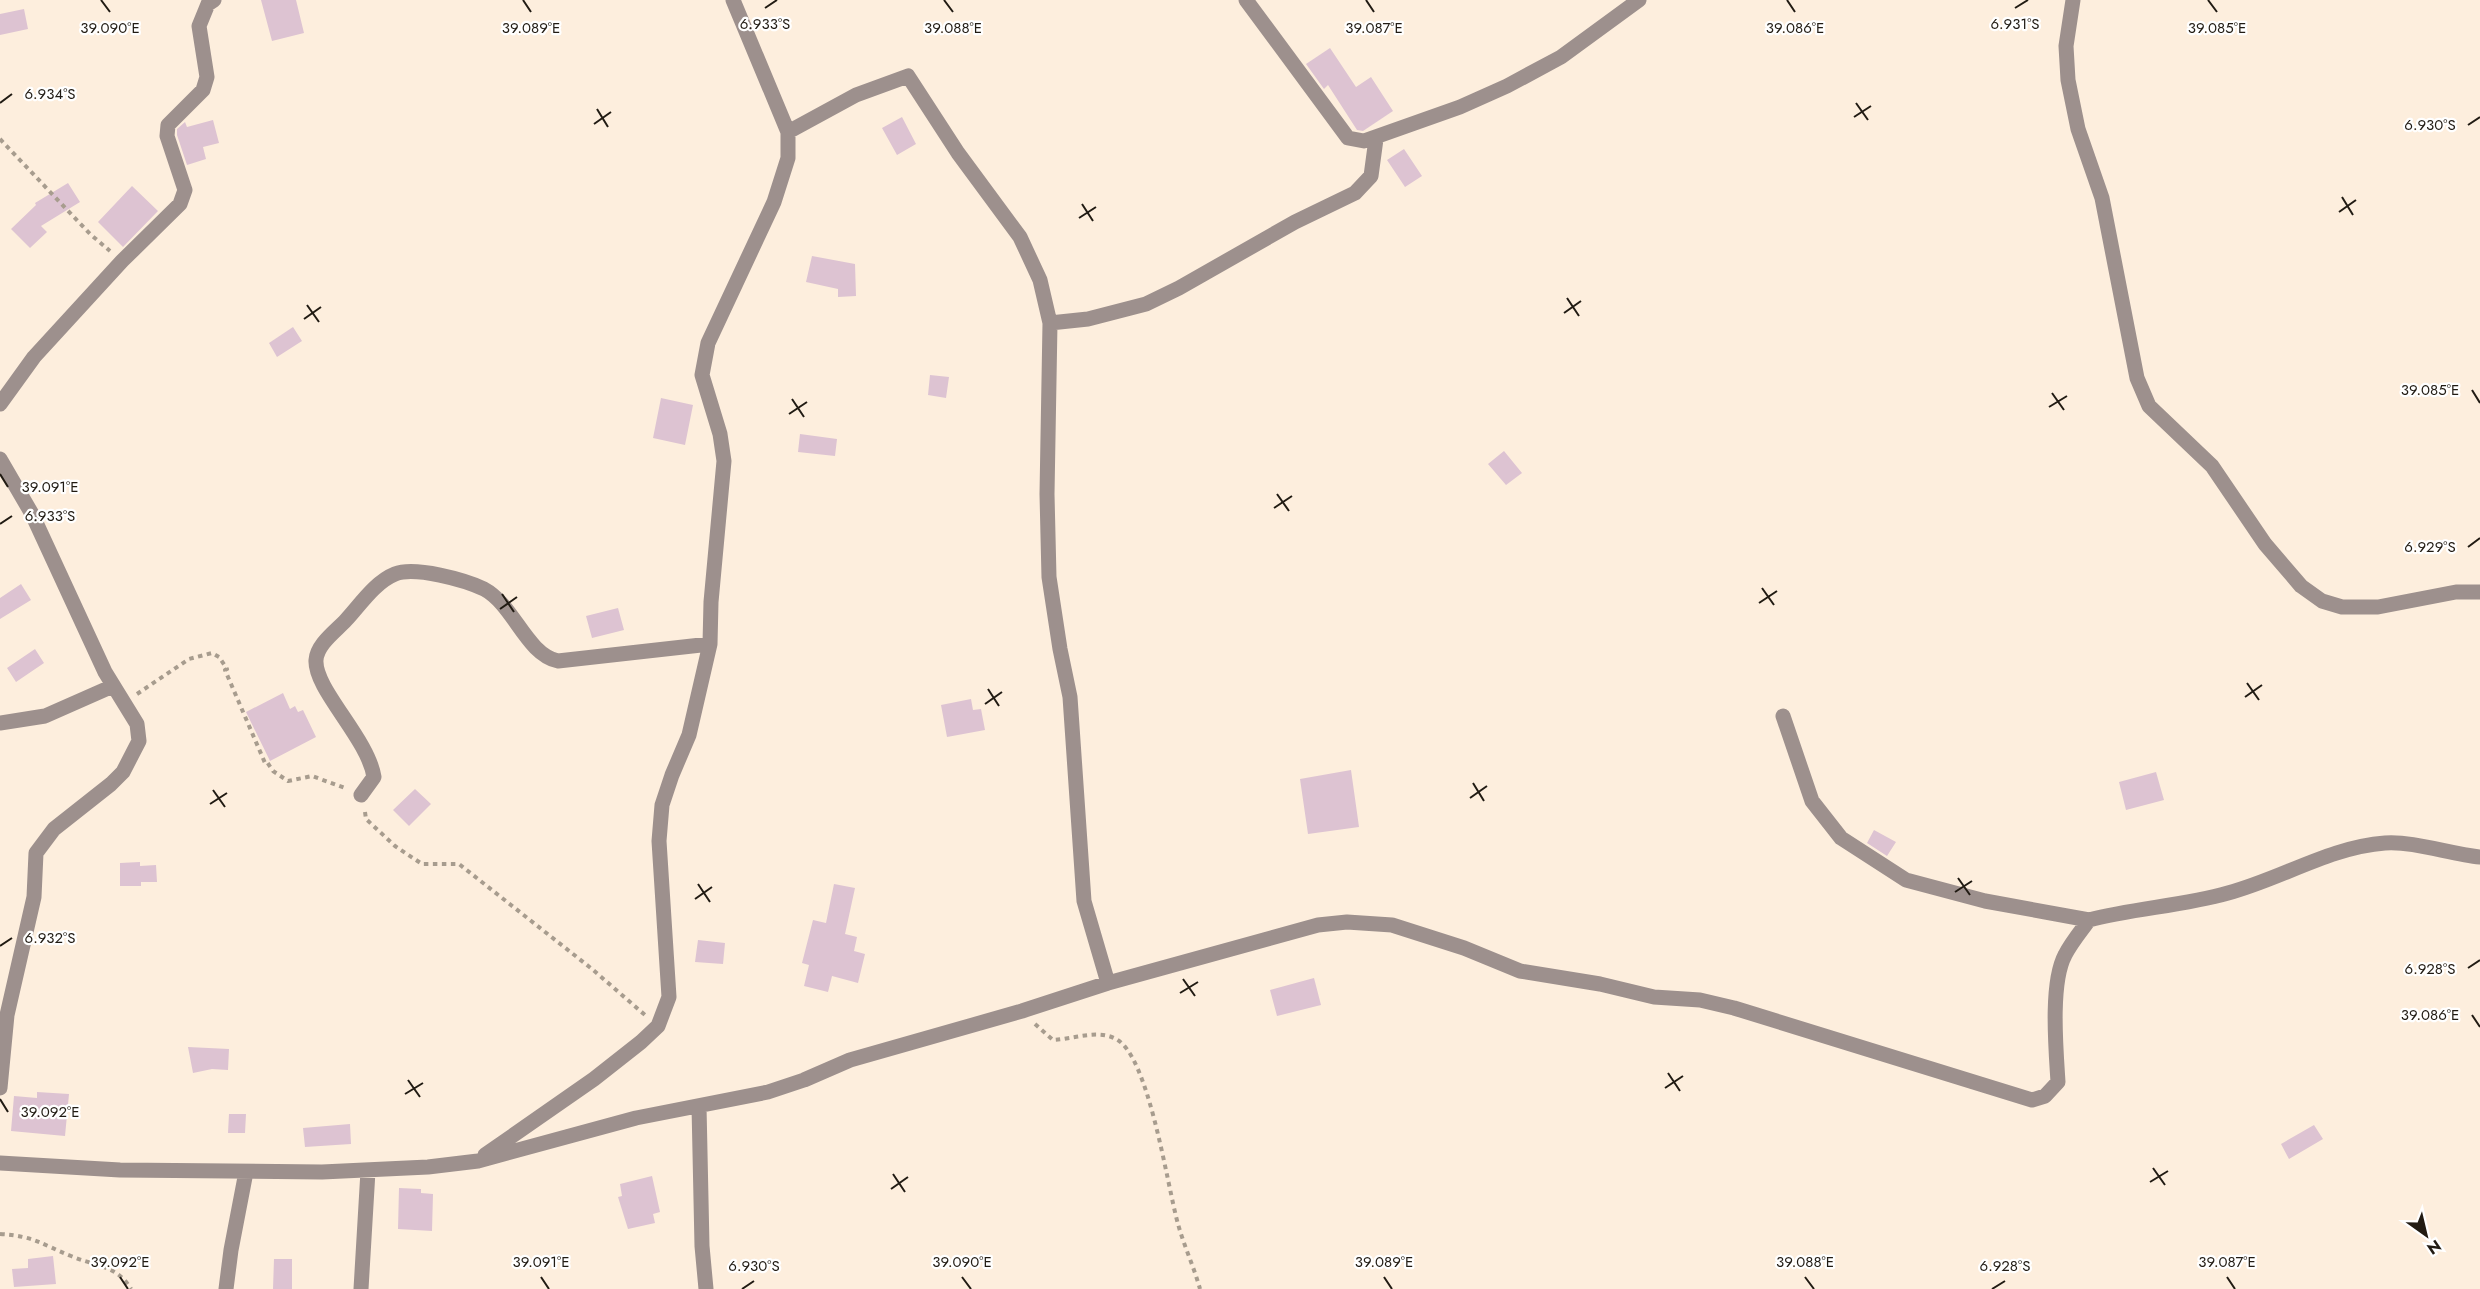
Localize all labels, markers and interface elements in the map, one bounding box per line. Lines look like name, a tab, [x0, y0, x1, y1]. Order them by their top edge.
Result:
text: 6.933°S	[740, 13, 790, 35]
text: 6.931°S	[1990, 13, 2040, 35]
text: 39.090°E	[80, 17, 140, 39]
text: 39.089°E	[502, 17, 560, 39]
text: 39.088°E	[924, 17, 982, 39]
text: 39.087°E	[1345, 17, 1403, 39]
text: 39.086°E	[1766, 17, 1824, 39]
text: 39.085°E	[2188, 17, 2246, 39]
text: 6.934°S	[24, 83, 76, 105]
text: 6.930°S	[2404, 114, 2456, 136]
text: 39.085°E	[2401, 379, 2459, 401]
text: 39.091°E	[21, 476, 79, 498]
text: 6.933°S	[25, 505, 75, 527]
text: 6.929°S	[2404, 536, 2456, 558]
text: 6.932°S	[25, 927, 75, 949]
text: 6.928°S	[2405, 958, 2455, 980]
text: 39.086°E	[2401, 1004, 2459, 1026]
text: 39.092°E	[21, 1101, 79, 1123]
north arrow	[2396, 1205, 2456, 1265]
text: N	[2422, 1234, 2446, 1260]
text: 39.092°E	[91, 1251, 149, 1273]
text: 39.091°E	[512, 1251, 570, 1273]
text: 39.090°E	[932, 1251, 992, 1273]
text: 39.089°E	[1355, 1251, 1413, 1273]
text: 39.088°E	[1776, 1251, 1834, 1273]
text: 39.087°E	[2198, 1251, 2256, 1273]
text: 6.930°S	[728, 1255, 780, 1277]
text: 6.928°S	[1980, 1255, 2030, 1277]

